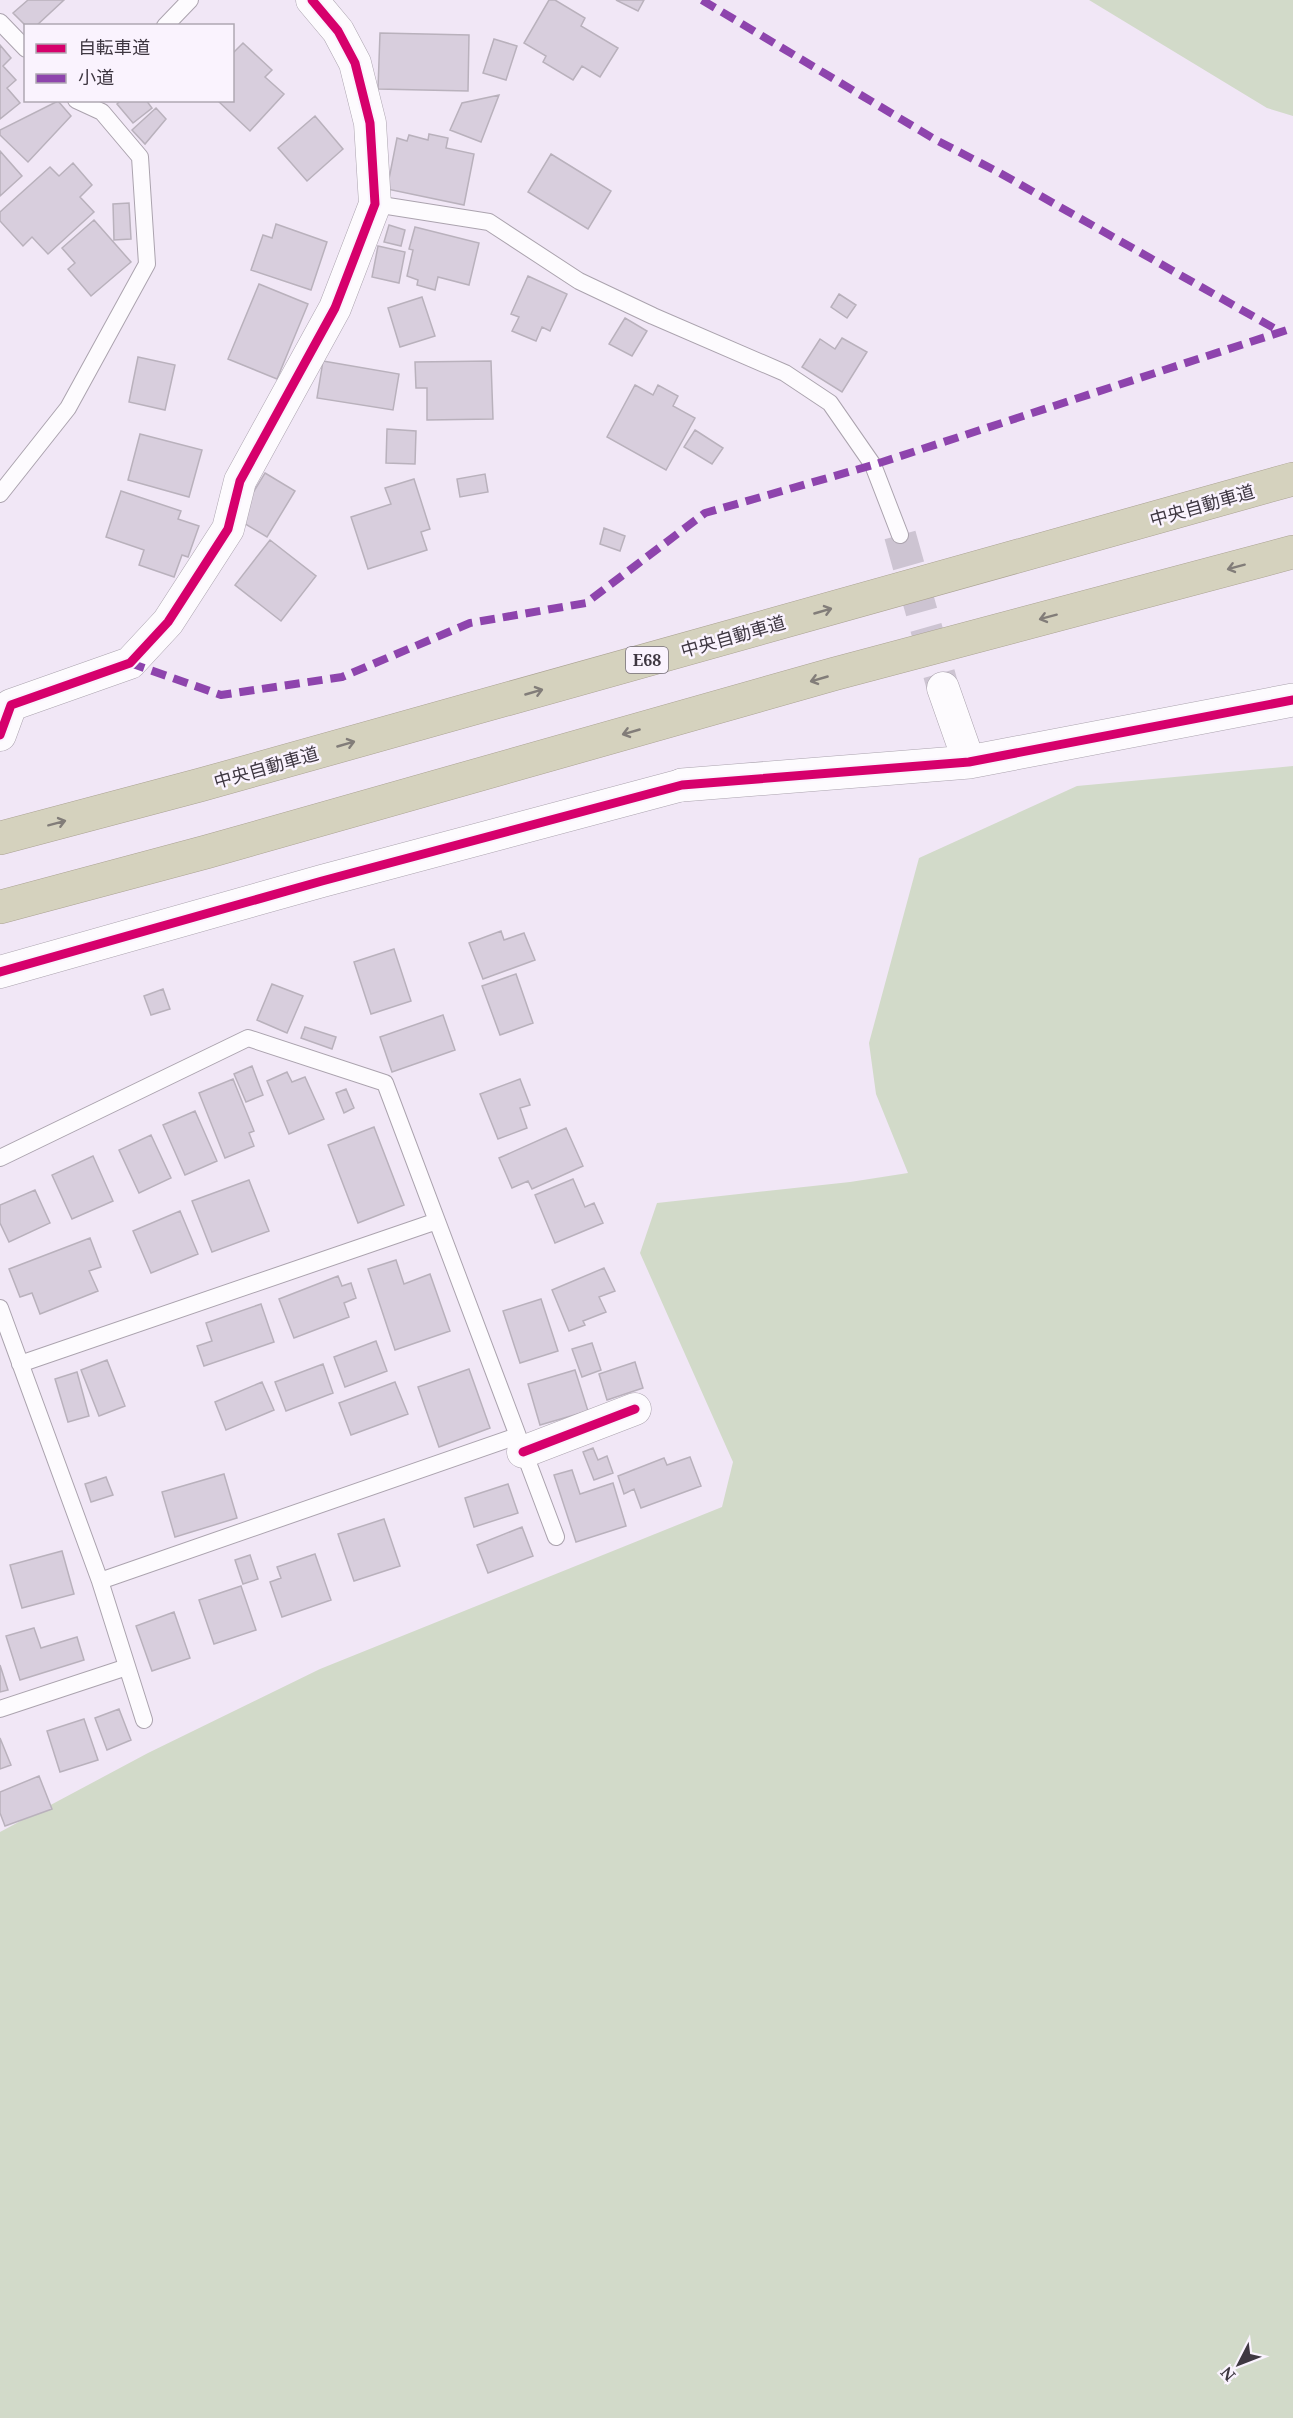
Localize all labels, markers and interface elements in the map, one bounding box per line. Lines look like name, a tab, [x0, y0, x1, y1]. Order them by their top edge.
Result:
legend	[24, 24, 234, 102]
text: 自転車道	[78, 35, 150, 59]
text: 小道	[78, 65, 114, 89]
street label: 中央自動車道	[1147, 479, 1257, 531]
one-way arrow	[1227, 562, 1246, 574]
one-way arrow	[813, 605, 832, 616]
street label: 中央自動車道	[678, 610, 788, 662]
one-way arrow	[1039, 612, 1058, 624]
road number: E68	[626, 647, 668, 673]
one-way arrow	[810, 673, 829, 685]
one-way arrow	[524, 686, 543, 697]
one-way arrow	[622, 726, 641, 738]
one-way arrow	[336, 738, 355, 750]
street label: 中央自動車道	[211, 741, 321, 793]
one-way arrow	[47, 817, 66, 829]
north arrow	[1209, 2334, 1269, 2394]
text: N	[1215, 2362, 1240, 2386]

